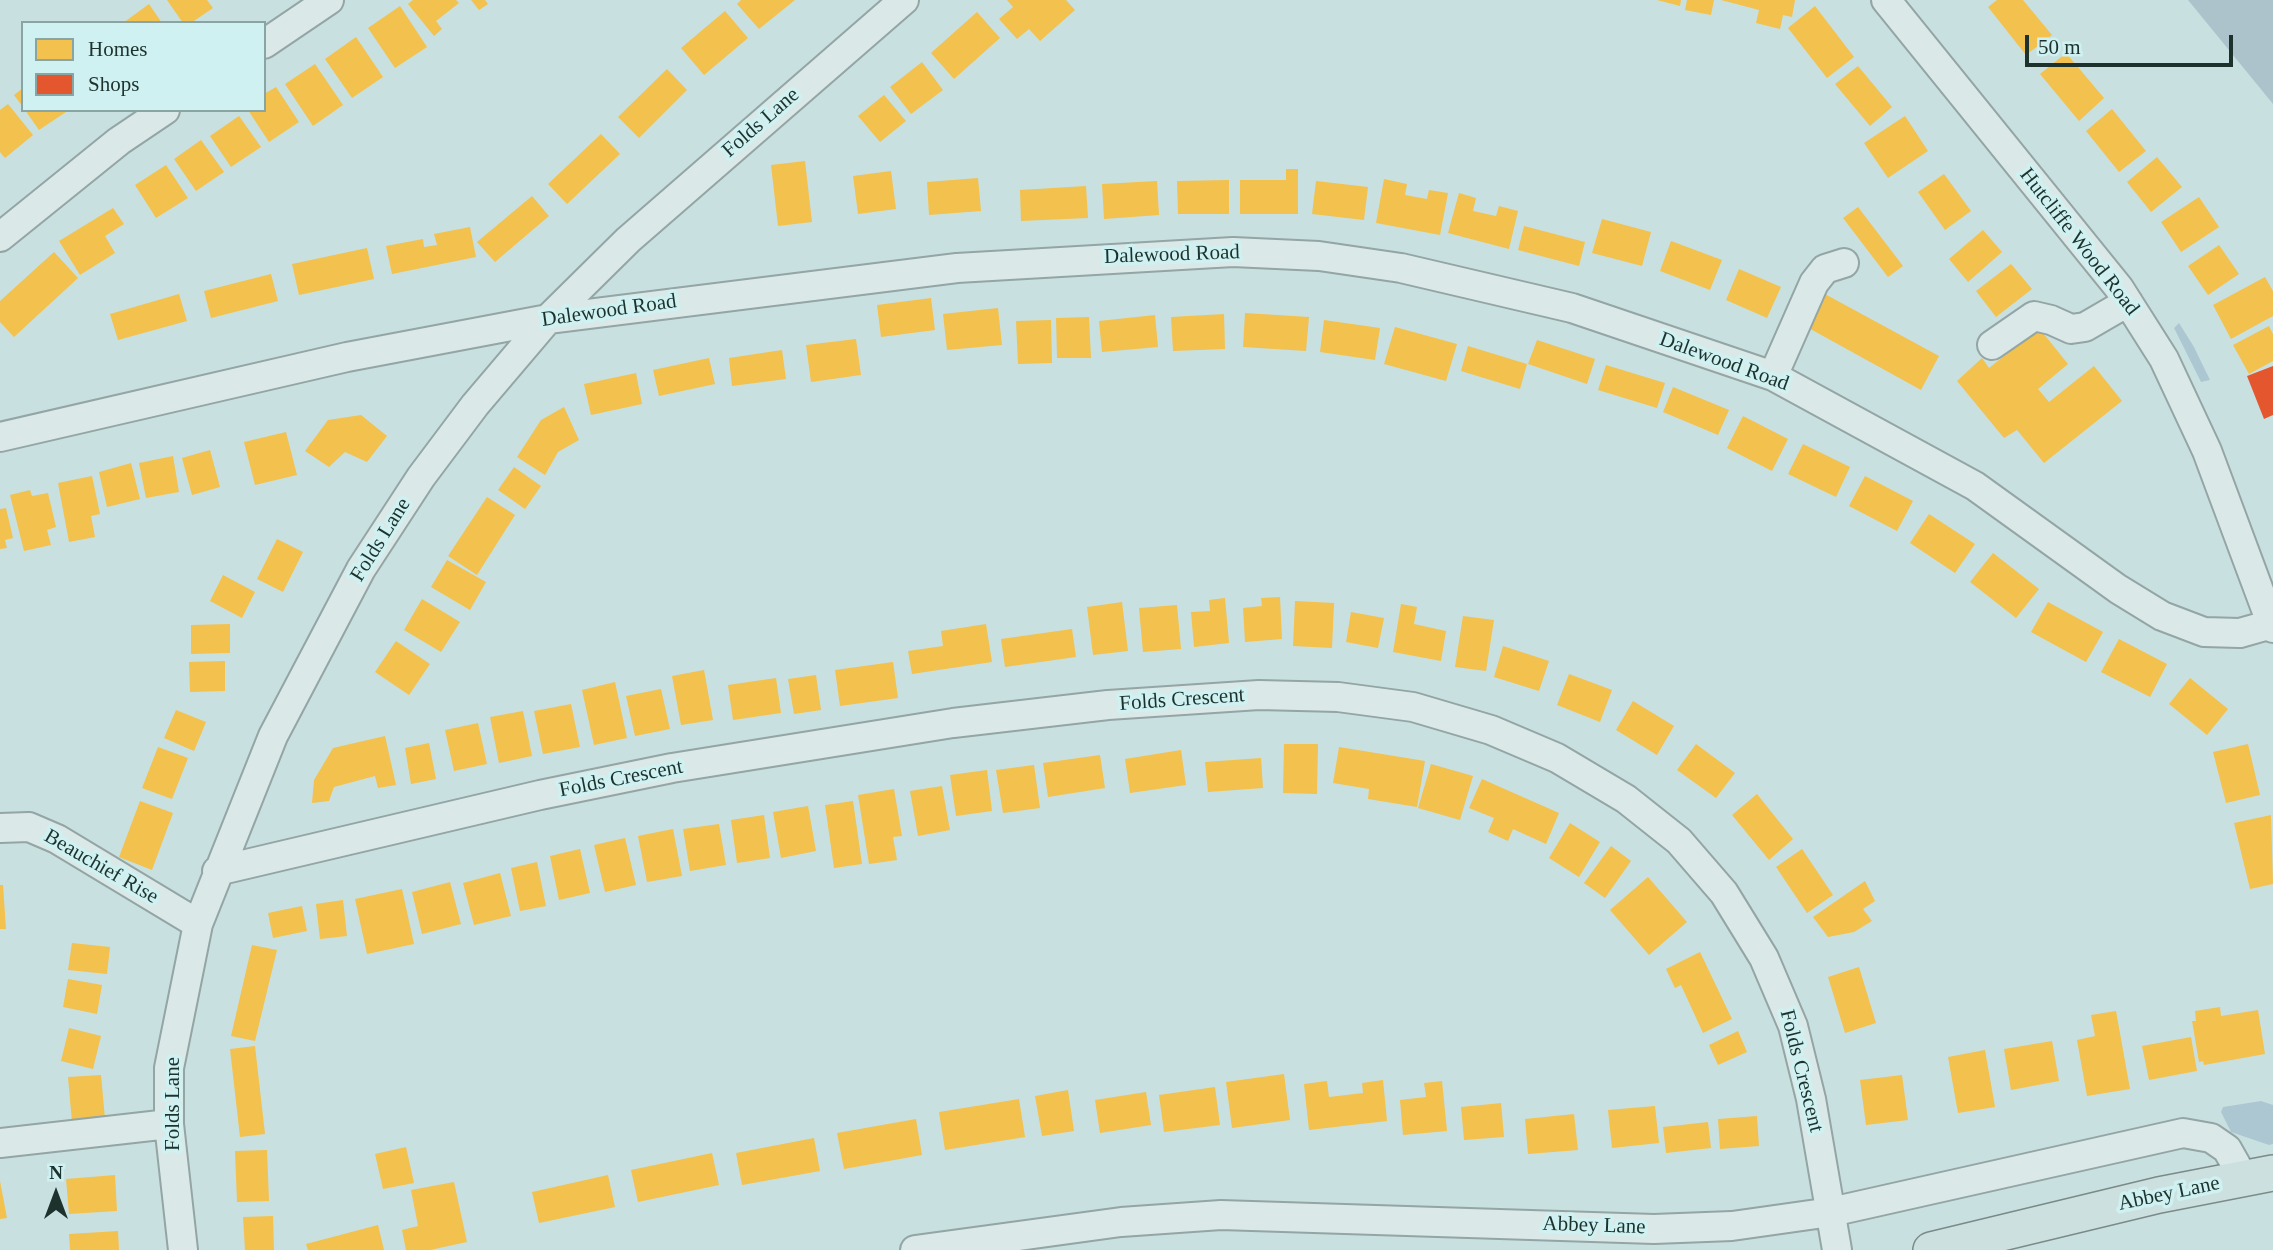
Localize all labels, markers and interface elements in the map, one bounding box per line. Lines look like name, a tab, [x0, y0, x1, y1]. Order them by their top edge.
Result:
legend	[21, 21, 266, 112]
scale bar	[2028, 21, 2236, 65]
text: 50 m	[2038, 35, 2081, 59]
text: Homes	[88, 37, 148, 61]
text: Shops	[88, 72, 139, 96]
street label: Folds Lane	[717, 83, 805, 163]
street label: Hutcliffe Wood Road	[2014, 163, 2144, 321]
street label: Dalewood Road	[1104, 240, 1240, 270]
street label: Dalewood Road	[540, 289, 678, 333]
street label: Dalewood Road	[1656, 327, 1792, 397]
street label: Folds Lane	[345, 494, 417, 586]
street label: Folds Crescent	[1119, 683, 1245, 717]
street label: Folds Crescent	[557, 755, 685, 803]
street label: Beauchief Rise	[39, 824, 163, 910]
street label: Folds Crescent	[1774, 1007, 1828, 1135]
street label: Folds Lane	[160, 1057, 186, 1151]
north arrow	[21, 1159, 91, 1229]
text: N	[49, 1162, 63, 1183]
street label: Abbey Lane	[2116, 1171, 2222, 1217]
street label: Abbey Lane	[1542, 1212, 1646, 1240]

